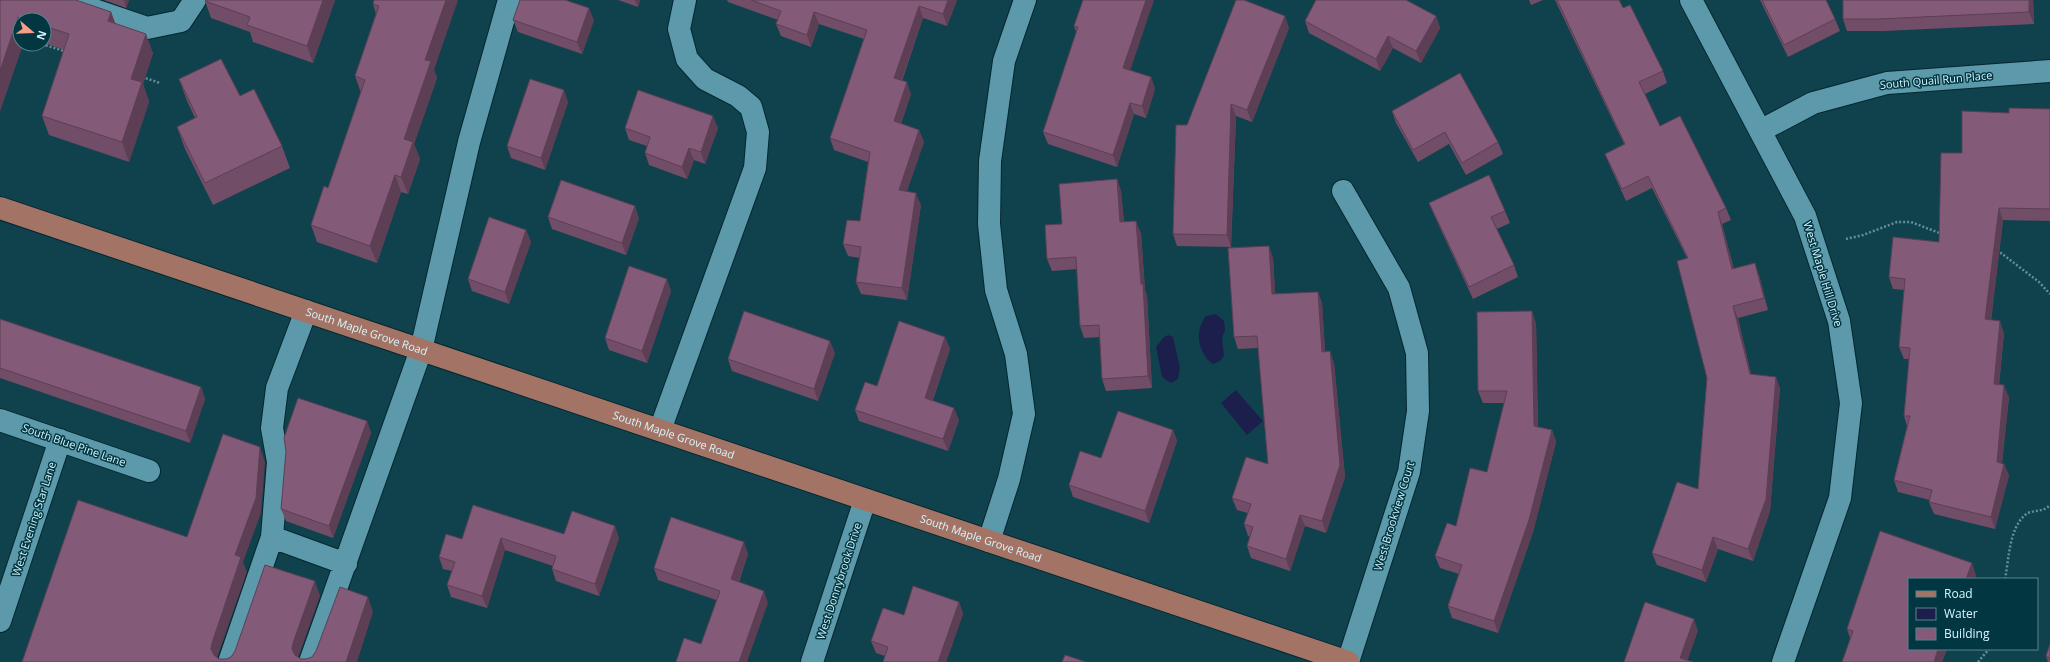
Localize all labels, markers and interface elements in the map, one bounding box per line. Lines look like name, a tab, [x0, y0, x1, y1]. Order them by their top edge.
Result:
north arrow	[12, 12, 52, 52]
text: N	[33, 29, 50, 42]
street label: South Quail Run Place	[1879, 67, 1993, 92]
street label: West Maple Hill Drive	[1800, 219, 1847, 328]
street label: South Maple Grove Road	[304, 304, 430, 359]
street label: South Maple Grove Road	[611, 407, 737, 462]
street label: South Blue Pine Lane	[20, 420, 128, 469]
street label: West Brookview Court	[1370, 459, 1417, 572]
street label: West Evening Star Lane	[8, 460, 59, 578]
street label: South Maple Grove Road	[918, 510, 1044, 565]
street label: West Donnybrook Drive	[813, 521, 865, 641]
legend	[1908, 578, 2038, 650]
text: Road	[1944, 585, 1973, 602]
text: Water	[1944, 605, 1978, 622]
text: Building	[1944, 625, 1990, 642]

